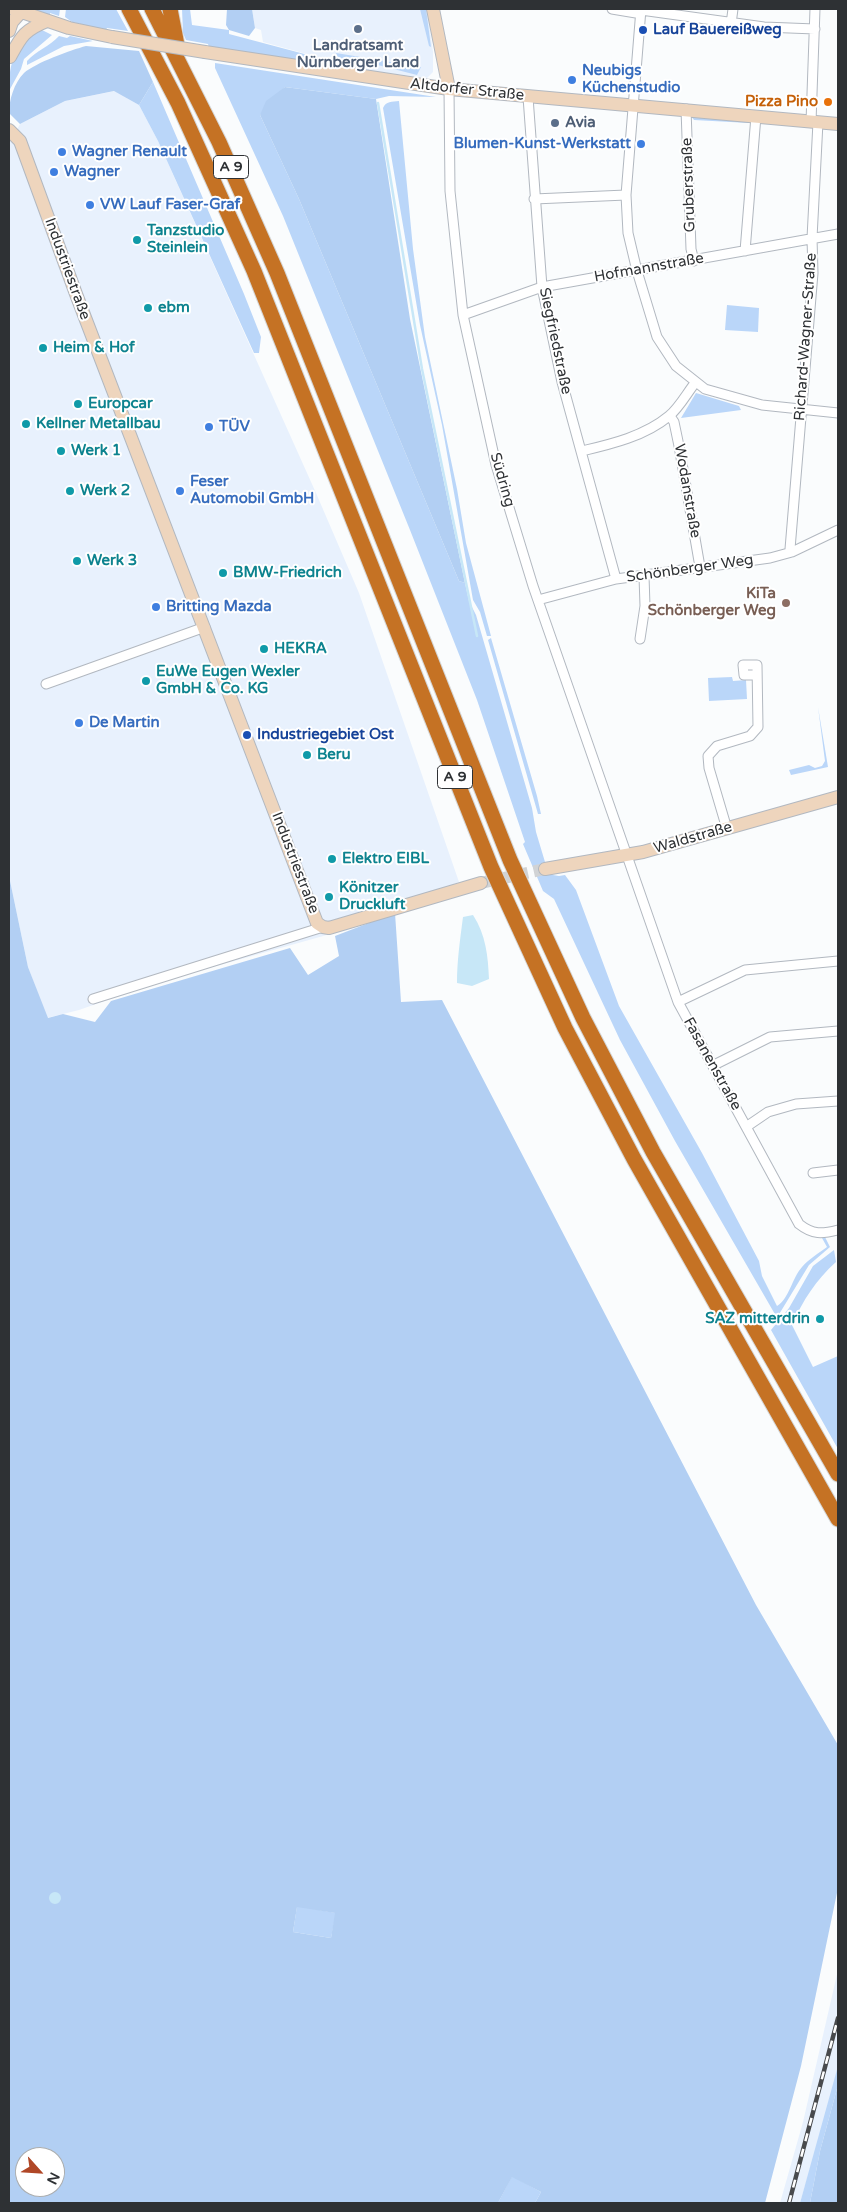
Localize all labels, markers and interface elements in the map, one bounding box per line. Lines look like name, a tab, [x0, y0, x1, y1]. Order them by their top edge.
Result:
place label: Lauf Bauereißweg	[653, 21, 782, 39]
marker: Landratsamt Nürnberger Land	[352, 23, 364, 35]
marker: Lauf Bauereißweg	[637, 24, 649, 36]
place label: Landratsamt Nürnberger Land	[297, 37, 419, 72]
place label: Neubigs Küchenstudio	[582, 62, 680, 97]
marker: Neubigs Küchenstudio	[566, 74, 578, 86]
street label: Altdorfer Straße	[409, 75, 525, 105]
place label: Pizza Pino	[745, 93, 818, 111]
marker: Pizza Pino	[822, 96, 834, 108]
place label: Avia	[565, 114, 596, 132]
marker: Avia	[549, 117, 561, 129]
place label: Blumen-Kunst-Werkstatt	[454, 135, 631, 153]
street label: Gruberstraße	[678, 137, 700, 233]
marker: Blumen-Kunst-Werkstatt	[635, 138, 647, 150]
place label: Wagner Renault	[72, 143, 187, 161]
marker: Wagner Renault	[56, 146, 68, 158]
road number: A 9	[214, 156, 248, 178]
place label: Wagner	[64, 163, 120, 181]
marker: Wagner	[48, 166, 60, 178]
place label: VW Lauf Faser-Graf	[100, 196, 240, 214]
marker: VW Lauf Faser-Graf	[84, 199, 96, 211]
street label: Industriestraße	[40, 215, 94, 323]
place label: Tanzstudio Steinlein	[147, 222, 224, 257]
marker: Tanzstudio Steinlein	[131, 234, 143, 246]
street label: Hofmannstraße	[593, 249, 705, 287]
street label: Richard-Wagner-Straße	[791, 252, 821, 422]
street label: Siegfriedstraße	[535, 286, 575, 396]
place label: ebm	[158, 299, 190, 317]
marker: ebm	[142, 302, 154, 314]
place label: Heim & Hof	[53, 339, 135, 357]
marker: Heim & Hof	[37, 342, 49, 354]
place label: Europcar	[88, 395, 153, 413]
marker: Europcar	[72, 398, 84, 410]
place label: Kellner Metallbau	[36, 415, 161, 433]
marker: Kellner Metallbau	[20, 418, 32, 430]
place label: TÜV	[219, 418, 250, 436]
marker: TÜV	[203, 421, 215, 433]
place label: Werk 1	[71, 442, 121, 460]
street label: Wodanstraße	[670, 443, 704, 539]
marker: Werk 1	[55, 445, 67, 457]
street label: Südring	[486, 451, 518, 509]
place label: Feser Automobil GmbH	[190, 473, 314, 508]
place label: Werk 2	[80, 482, 130, 500]
marker: Werk 2	[64, 485, 76, 497]
marker: Feser Automobil GmbH	[174, 485, 186, 497]
street label: Schönberger Weg	[625, 551, 755, 587]
place label: Werk 3	[87, 552, 137, 570]
marker: Werk 3	[71, 555, 83, 567]
place label: BMW-Friedrich	[233, 564, 342, 582]
marker: BMW-Friedrich	[217, 567, 229, 579]
place label: KiTa Schönberger Weg	[648, 585, 776, 620]
marker: KiTa Schönberger Weg	[780, 597, 792, 609]
place label: Britting Mazda	[166, 598, 272, 616]
marker: Britting Mazda	[150, 601, 162, 613]
place label: HEKRA	[274, 640, 327, 658]
marker: HEKRA	[258, 643, 270, 655]
place label: EuWe Eugen Wexler GmbH & Co. KG	[156, 663, 300, 698]
marker: EuWe Eugen Wexler GmbH & Co. KG	[140, 675, 152, 687]
place label: De Martin	[89, 714, 160, 732]
marker: De Martin	[73, 717, 85, 729]
place label: Industriegebiet Ost	[257, 726, 394, 744]
marker: Industriegebiet Ost	[241, 729, 253, 741]
place label: Beru	[317, 746, 351, 764]
marker: Beru	[301, 749, 313, 761]
road number: A 9	[438, 766, 472, 789]
street label: Industriestraße	[267, 810, 323, 916]
street label: Waldstraße	[652, 818, 734, 858]
place label: Elektro EIBL	[342, 850, 429, 868]
marker: Elektro EIBL	[326, 853, 338, 865]
place label: Könitzer Druckluft	[339, 879, 405, 914]
marker: Könitzer Druckluft	[323, 891, 335, 903]
street label: Fasanenstraße	[679, 1014, 745, 1114]
place label: SAZ mitterdrin	[705, 1310, 810, 1328]
marker: SAZ mitterdrin	[814, 1313, 826, 1325]
north arrow	[15, 2147, 65, 2197]
text: N	[43, 2170, 63, 2187]

